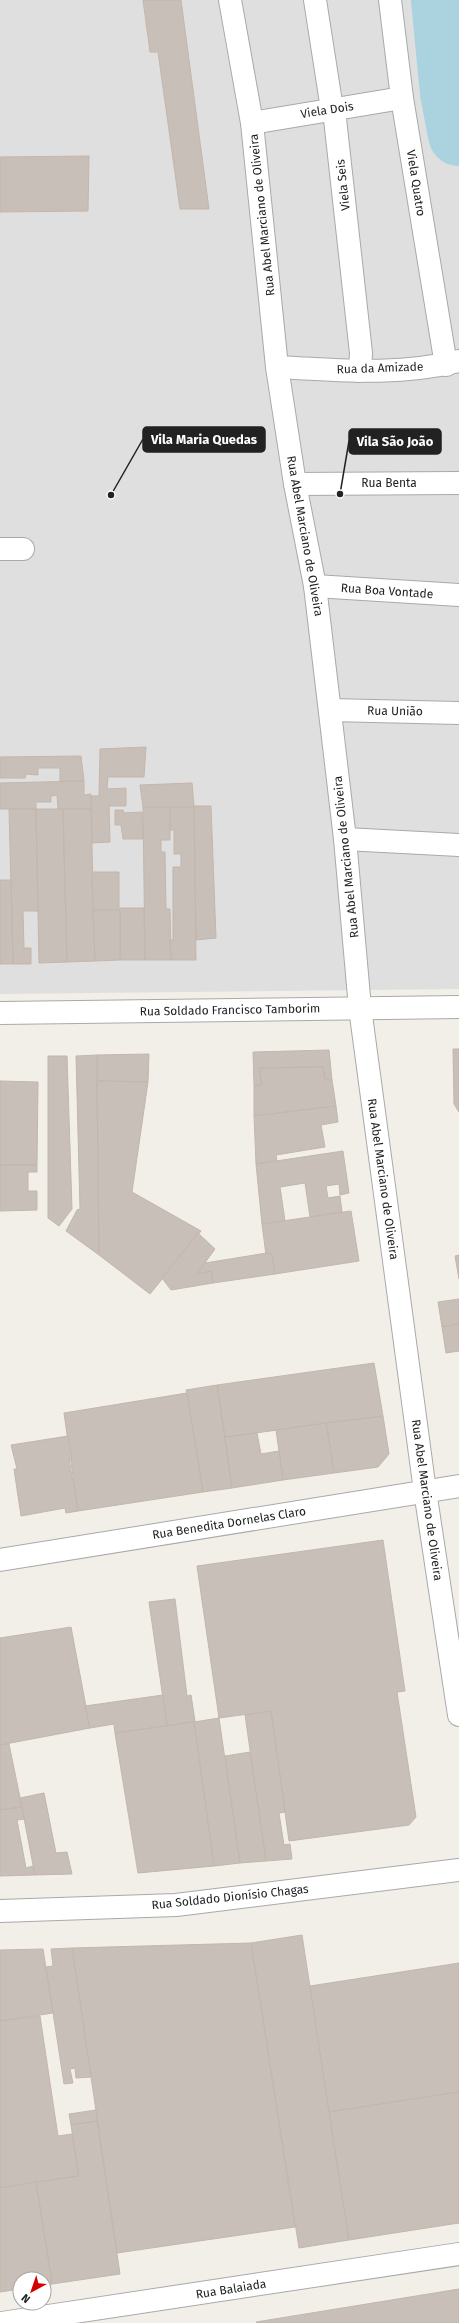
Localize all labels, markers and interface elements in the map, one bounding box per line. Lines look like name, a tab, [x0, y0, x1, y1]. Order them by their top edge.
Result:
street label: Viela Dois	[299, 99, 355, 121]
street label: Rua Abel Marciano de Oliveira	[247, 133, 277, 297]
street label: Viela Quatro	[404, 149, 428, 217]
street label: Viela Seis	[333, 158, 353, 212]
street label: Rua da Amizade	[336, 359, 424, 377]
callout: Vila Maria Quedas	[143, 427, 265, 452]
callout: Vila São João	[349, 429, 441, 454]
text: Vila Maria Quedas	[150, 432, 258, 447]
text: Vila São João	[356, 434, 434, 449]
street label: Rua Abel Marciano de Oliveira	[284, 455, 326, 617]
street label: Rua Benta	[361, 476, 417, 490]
street label: Rua Boa Vontade	[340, 581, 434, 601]
street label: Rua União	[367, 704, 423, 718]
street label: Rua Abel Marciano de Oliveira	[331, 775, 361, 939]
street label: Rua Soldado Francisco Tamborim	[140, 1001, 320, 1019]
street label: Rua Abel Marciano de Oliveira	[365, 1097, 401, 1261]
street label: Rua Abel Marciano de Oliveira	[409, 1418, 445, 1582]
street label: Rua Benedita Dornelas Claro	[151, 1504, 307, 1542]
street label: Rua Soldado Dionísio Chagas	[151, 1882, 310, 1912]
north arrow	[12, 2271, 52, 2311]
street label: Rua Balaiada	[195, 2277, 267, 2301]
text: N	[19, 2291, 33, 2306]

